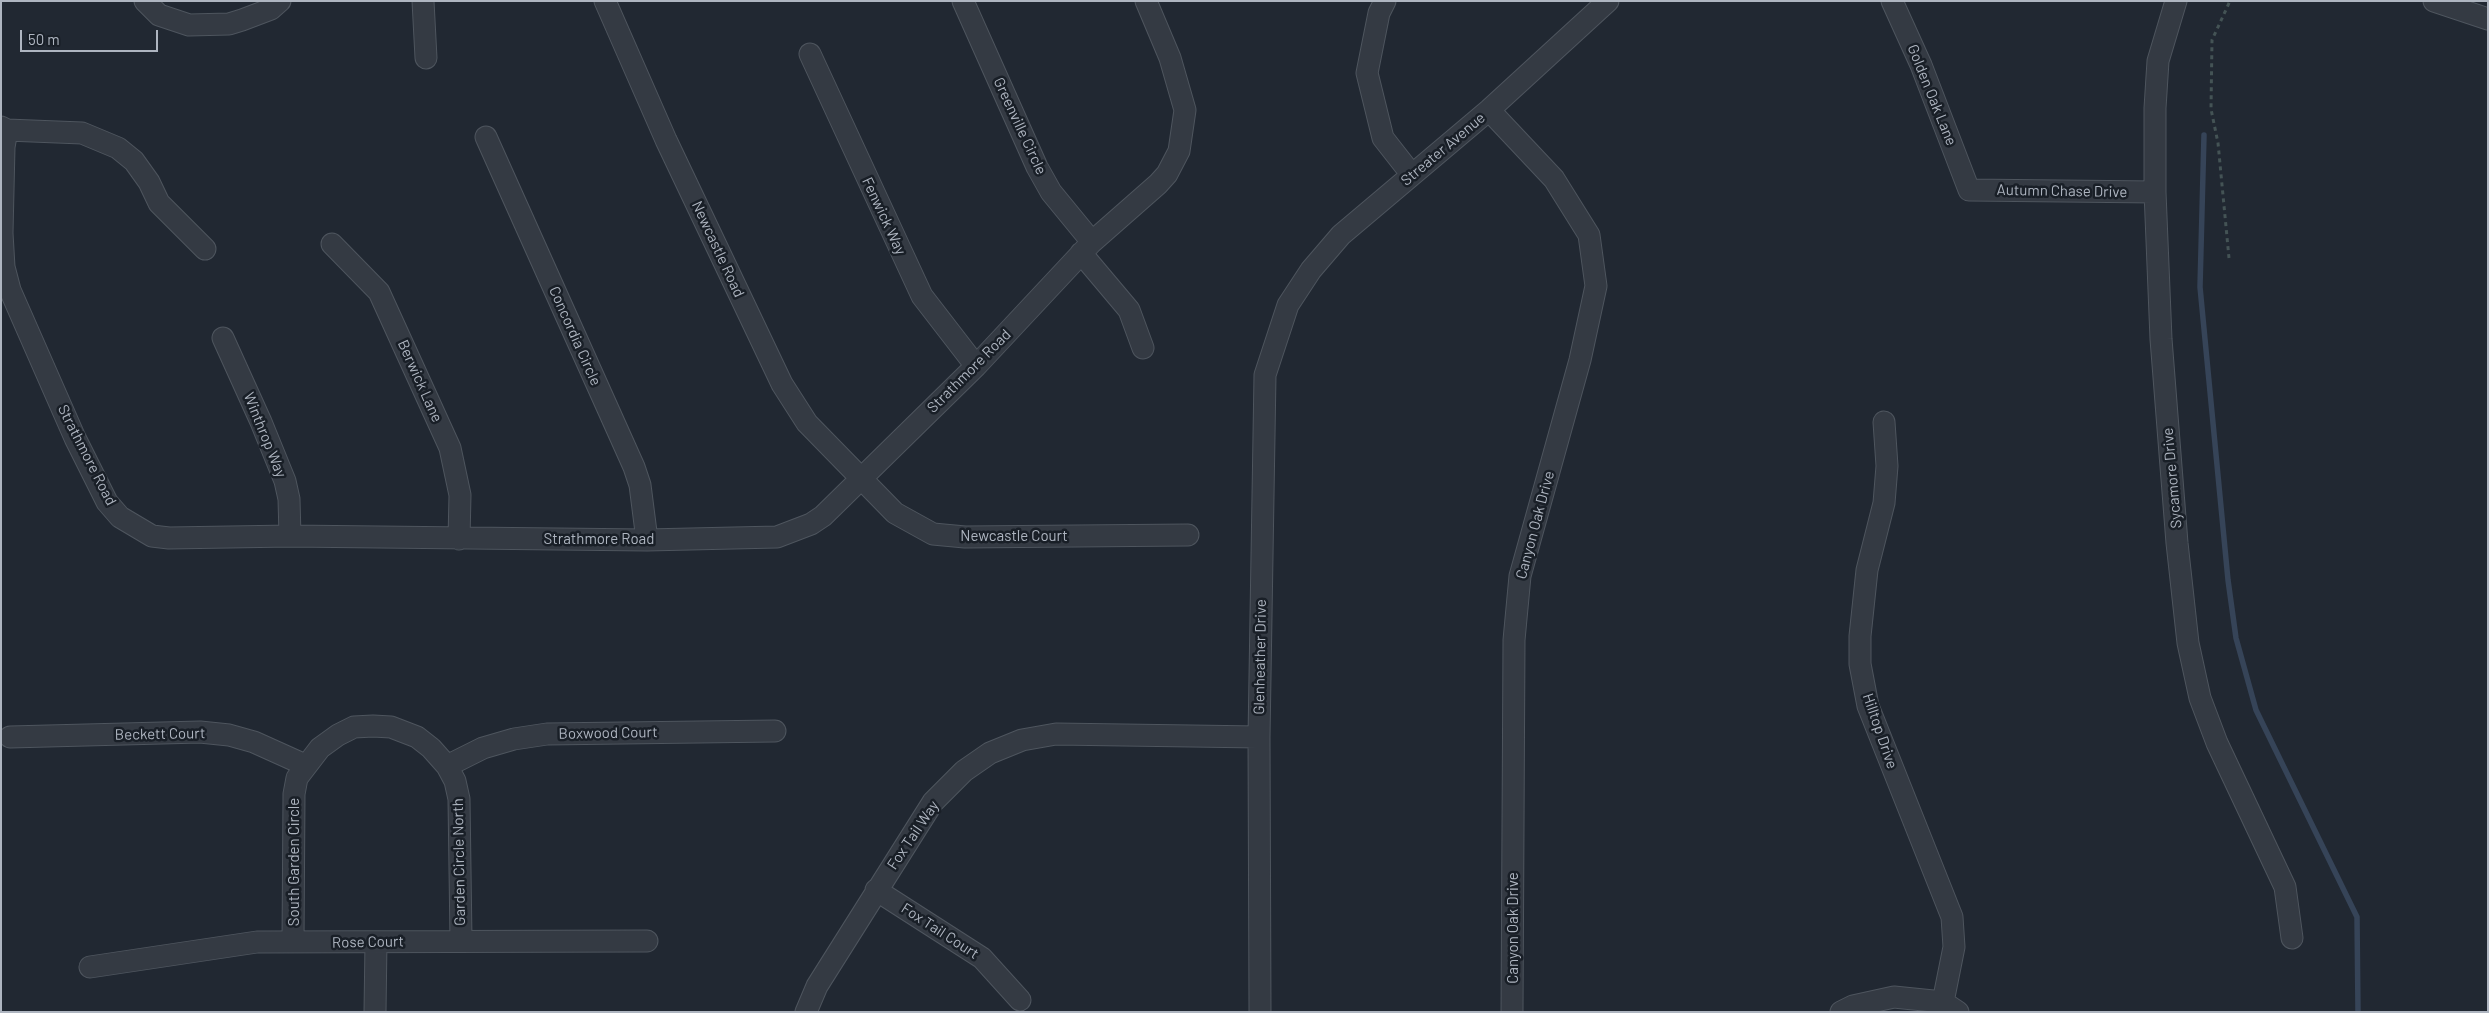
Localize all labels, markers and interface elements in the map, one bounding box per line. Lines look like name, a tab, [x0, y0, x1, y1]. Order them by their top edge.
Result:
scale bar	[22, 20, 160, 52]
text: 50 m	[28, 30, 60, 48]
street label: Golden Oak Lane	[1903, 42, 1961, 148]
street label: Greenville Circle	[990, 75, 1050, 177]
street label: Streater Avenue	[1397, 109, 1489, 189]
street label: Fenwick Way	[858, 174, 910, 258]
street label: Autumn Chase Drive	[1997, 181, 2127, 201]
street label: Newcastle Road	[688, 198, 748, 300]
street label: Concordia Circle	[545, 284, 605, 388]
street label: Strathmore Road	[923, 325, 1015, 417]
street label: Berwick Lane	[394, 337, 446, 425]
street label: Winthrop Way	[240, 390, 290, 480]
street label: Strathmore Road	[54, 402, 120, 508]
street label: Sycamore Drive	[2159, 427, 2185, 529]
street label: Canyon Oak Drive	[1512, 469, 1558, 581]
street label: Newcastle Court	[960, 527, 1068, 545]
street label: Strathmore Road	[544, 530, 654, 548]
street label: Glenheather Drive	[1250, 599, 1270, 715]
street label: Hilltop Drive	[1859, 691, 1901, 771]
street label: Boxwood Court	[558, 723, 658, 743]
street label: Beckett Court	[115, 724, 205, 744]
street label: Fox Tail Way	[883, 797, 943, 873]
street label: South Garden Circle	[285, 798, 303, 926]
street label: Garden Circle North	[449, 798, 469, 926]
street label: Canyon Oak Drive	[1504, 872, 1522, 984]
street label: Fox Tail Court	[898, 899, 982, 963]
street label: Rose Court	[332, 932, 404, 952]

